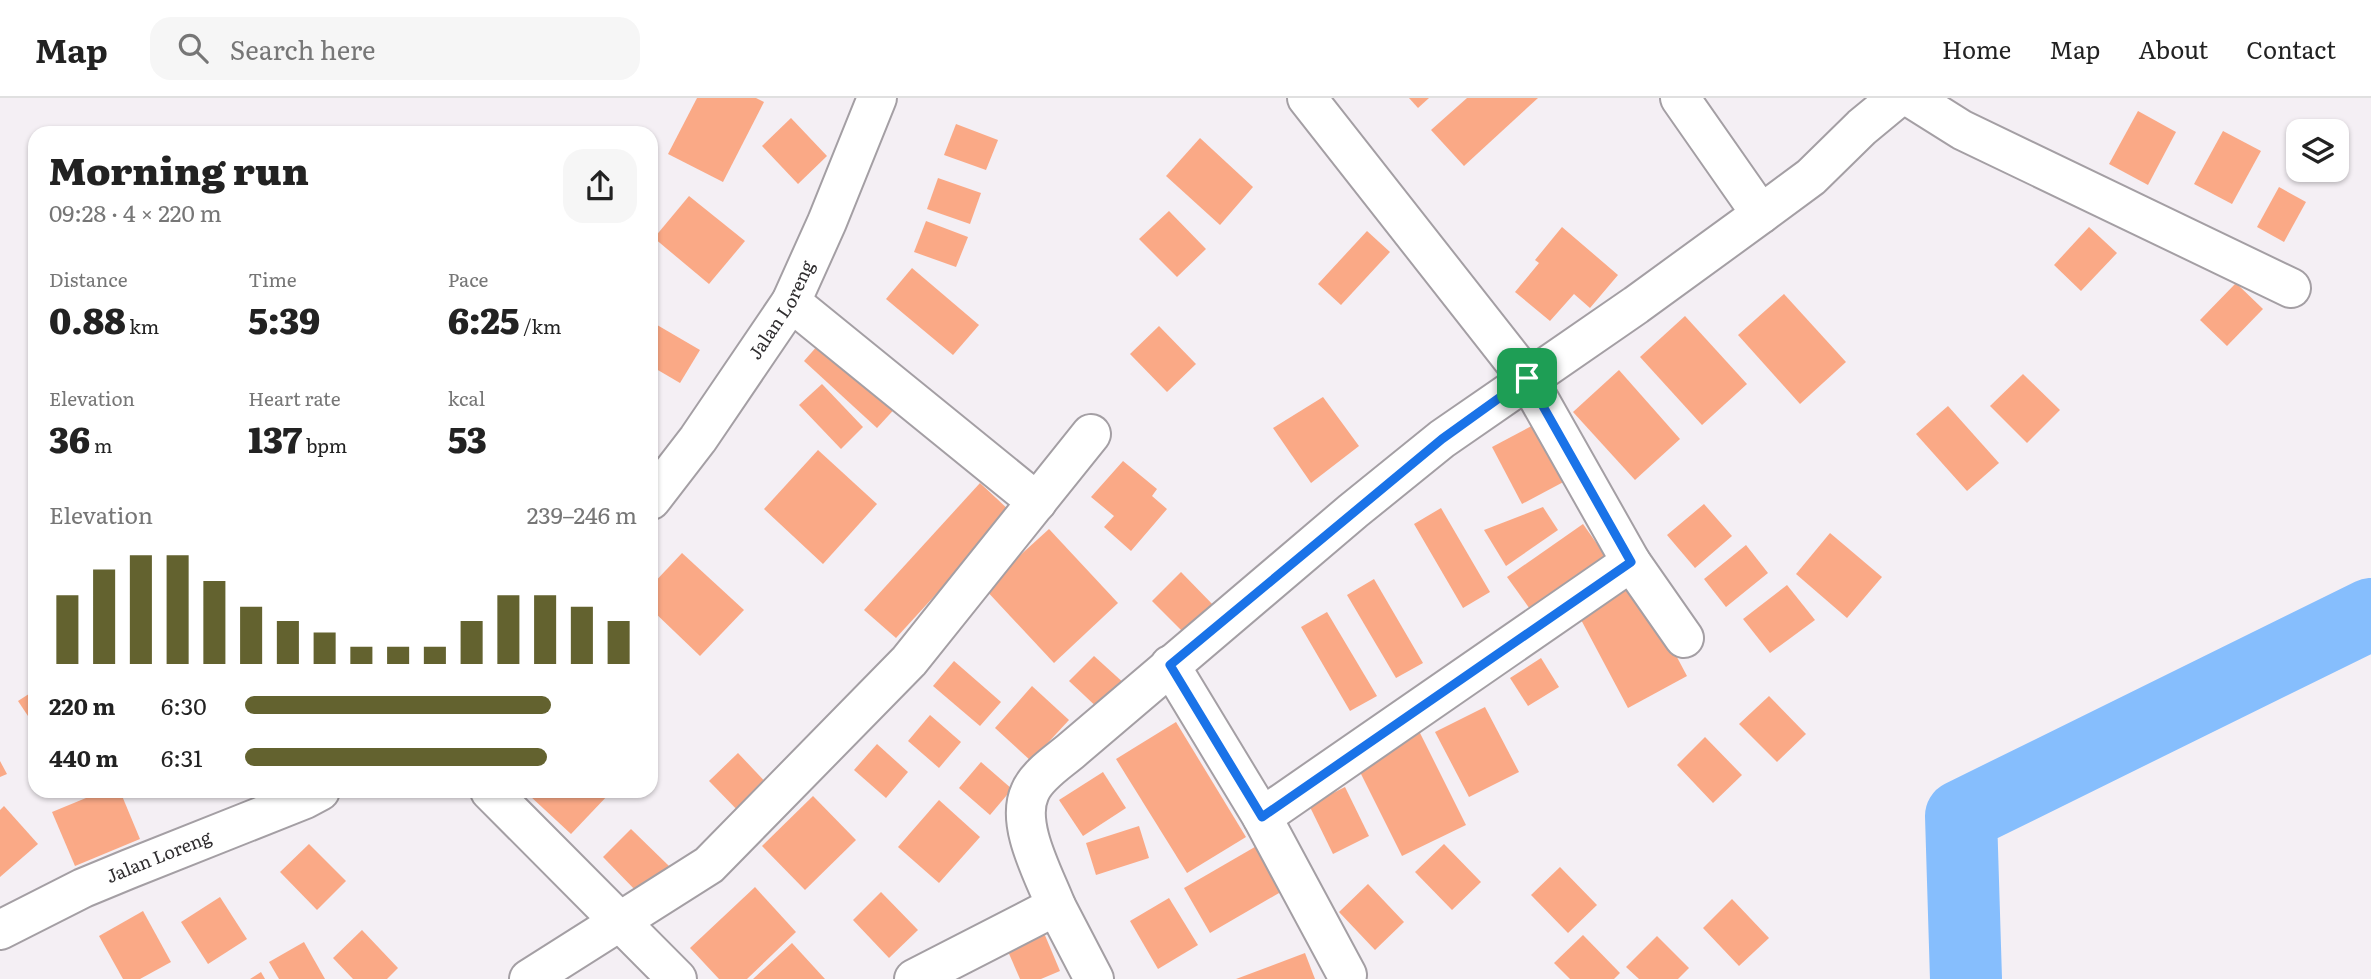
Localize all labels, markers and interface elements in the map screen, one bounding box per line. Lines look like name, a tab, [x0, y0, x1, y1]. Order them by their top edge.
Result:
search box	[150, 17, 640, 80]
text: Map	[35, 24, 108, 73]
icon: search	[174, 29, 212, 67]
text: Search here	[230, 29, 376, 68]
text: Home	[1942, 31, 2011, 66]
text: Map	[2049, 31, 2100, 66]
text: About	[2138, 31, 2208, 66]
text: Contact	[2246, 31, 2336, 66]
map controls	[2286, 119, 2349, 182]
button: layers	[2286, 119, 2349, 182]
text: Morning run	[49, 140, 309, 197]
button: share	[563, 149, 637, 223]
text: 09:28 · 4 × 220 m	[49, 195, 222, 229]
street label: Jalan Loreng	[741, 255, 820, 364]
text: Distance	[49, 265, 128, 293]
text: Time	[248, 265, 297, 293]
text: Pace	[448, 265, 488, 293]
text: 0.88	[49, 293, 126, 345]
text: 5:39	[248, 293, 320, 345]
text: 6:25	[448, 293, 519, 345]
text: km	[126, 312, 159, 340]
text: /km	[519, 312, 561, 340]
pin	[1497, 348, 1557, 408]
icon: arrive	[1508, 359, 1546, 397]
text: Elevation	[49, 384, 135, 412]
text: Heart rate	[248, 384, 341, 412]
text: kcal	[448, 384, 485, 412]
text: 36	[49, 412, 90, 464]
text: 137	[248, 412, 302, 464]
text: 53	[448, 412, 487, 464]
text: m	[90, 431, 113, 459]
text: bpm	[302, 431, 347, 459]
text: Elevation	[49, 497, 153, 531]
text: 239–246 m	[527, 497, 637, 531]
text: 220 m	[49, 688, 115, 722]
text: 6:30	[161, 688, 207, 722]
text: 440 m	[49, 740, 118, 774]
text: 6:31	[161, 740, 203, 774]
street label: Jalan Loreng	[102, 822, 216, 889]

